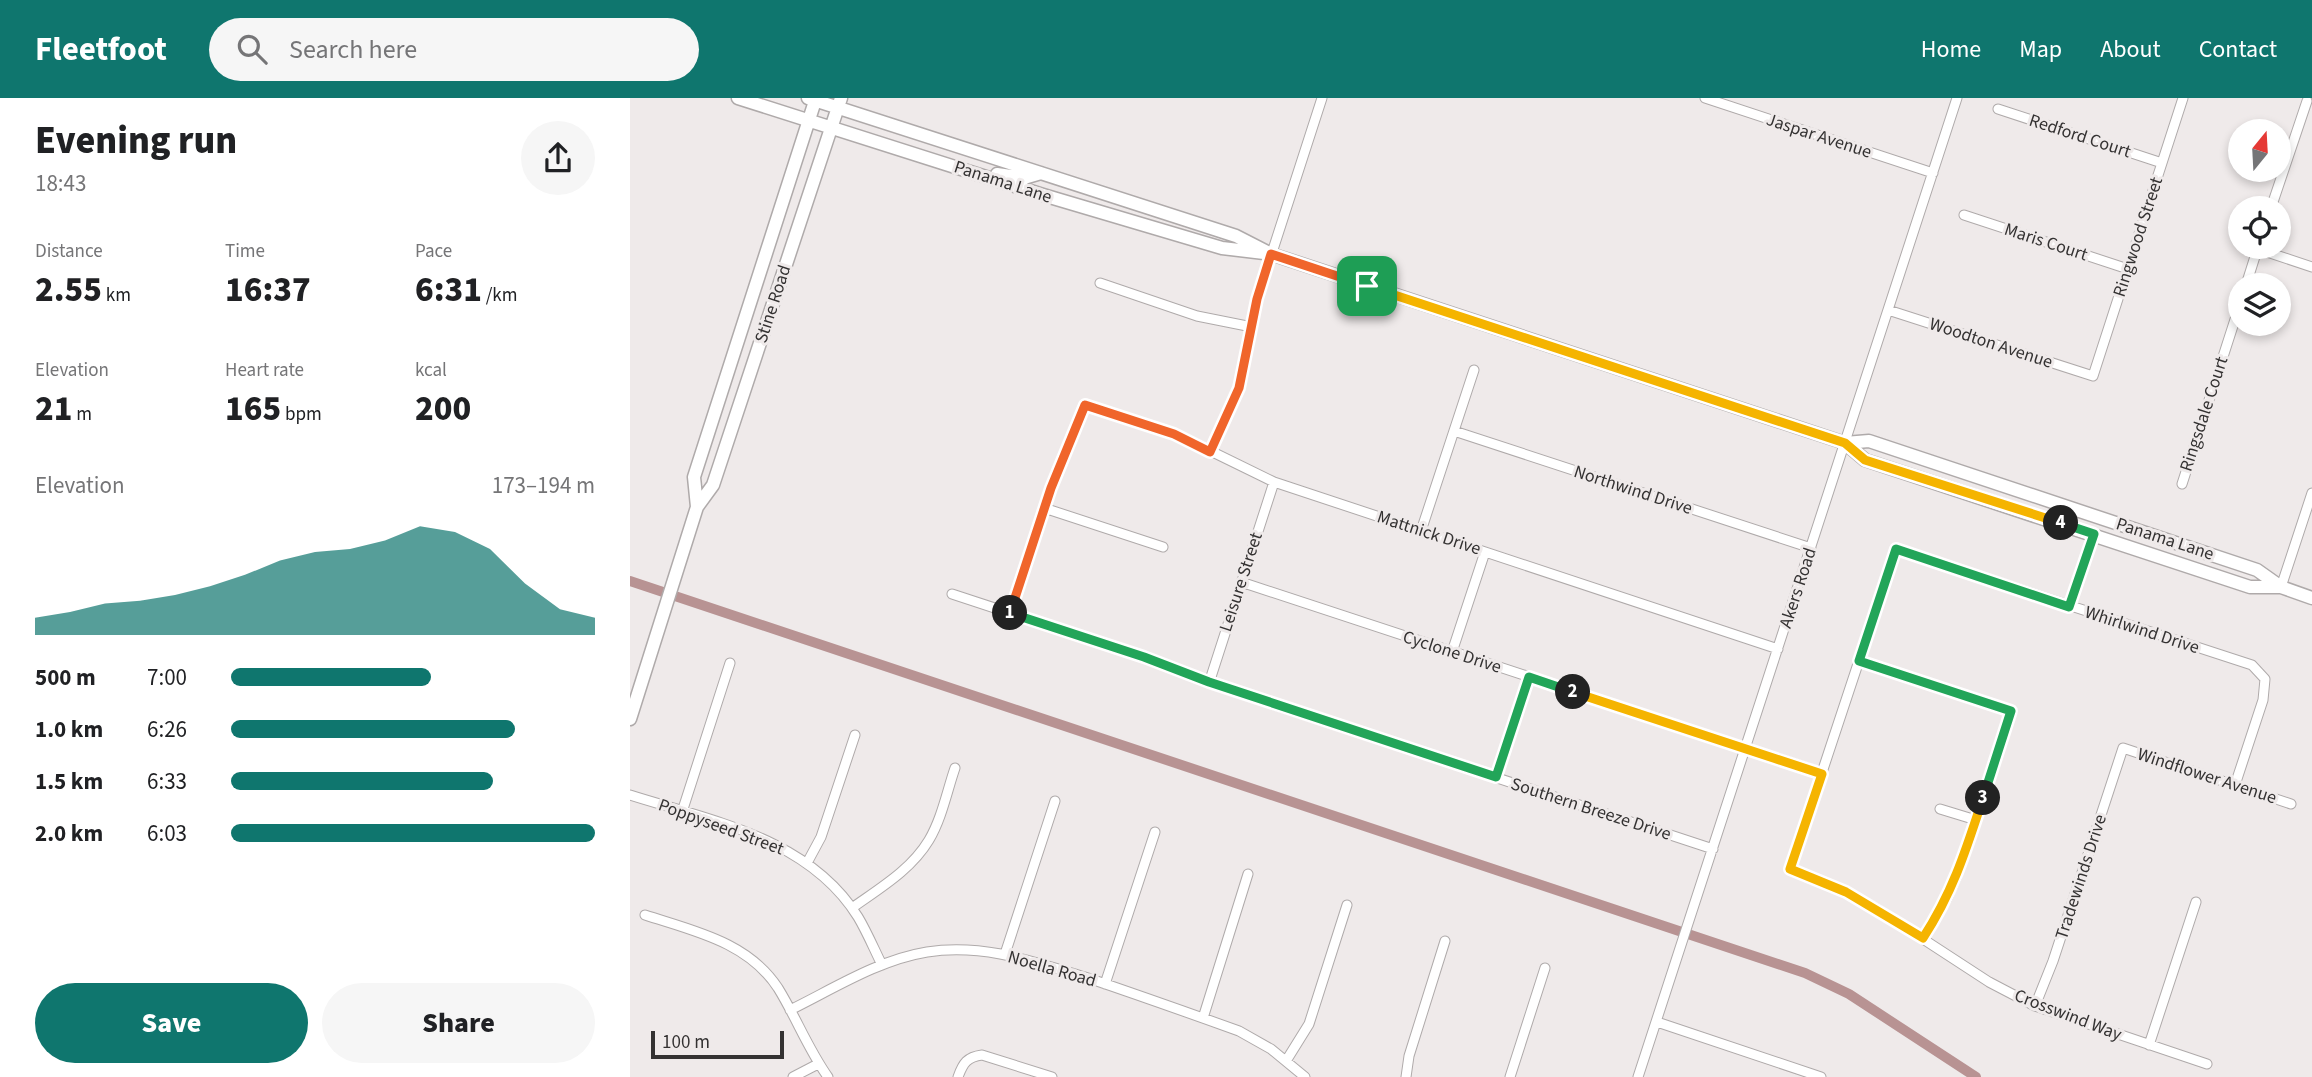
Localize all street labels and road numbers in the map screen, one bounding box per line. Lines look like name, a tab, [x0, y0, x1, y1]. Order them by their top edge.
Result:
street label: Jaspar Avenue	[1763, 107, 1875, 165]
street label: Redford Court	[2026, 108, 2134, 164]
street label: Panama Lane	[951, 154, 1055, 210]
street label: Ringwood Street	[2107, 174, 2169, 300]
street label: Maris Court	[2001, 217, 2091, 267]
street label: Stine Road	[749, 262, 797, 346]
street label: Woodton Avenue	[1926, 311, 2056, 375]
street label: Ringsdale Court	[2174, 353, 2234, 475]
street label: Northwind Drive	[1570, 459, 1696, 521]
street label: Mattnick Drive	[1374, 504, 1484, 562]
street label: Panama Lane	[2113, 511, 2217, 567]
street label: Leisure Street	[1213, 529, 1269, 635]
street label: Akers Road	[1773, 545, 1823, 631]
street label: Whirlwind Drive	[2082, 600, 2203, 660]
street label: Cyclone Drive	[1399, 624, 1505, 680]
street label: Windflower Avenue	[2134, 742, 2280, 810]
street label: Southern Breeze Drive	[1508, 771, 1674, 847]
street label: Poppyseed Street	[655, 793, 787, 861]
street label: Tradewinds Drive	[2049, 811, 2113, 943]
street label: Noella Road	[1005, 944, 1099, 994]
street label: Crosswind Way	[2011, 983, 2126, 1047]

